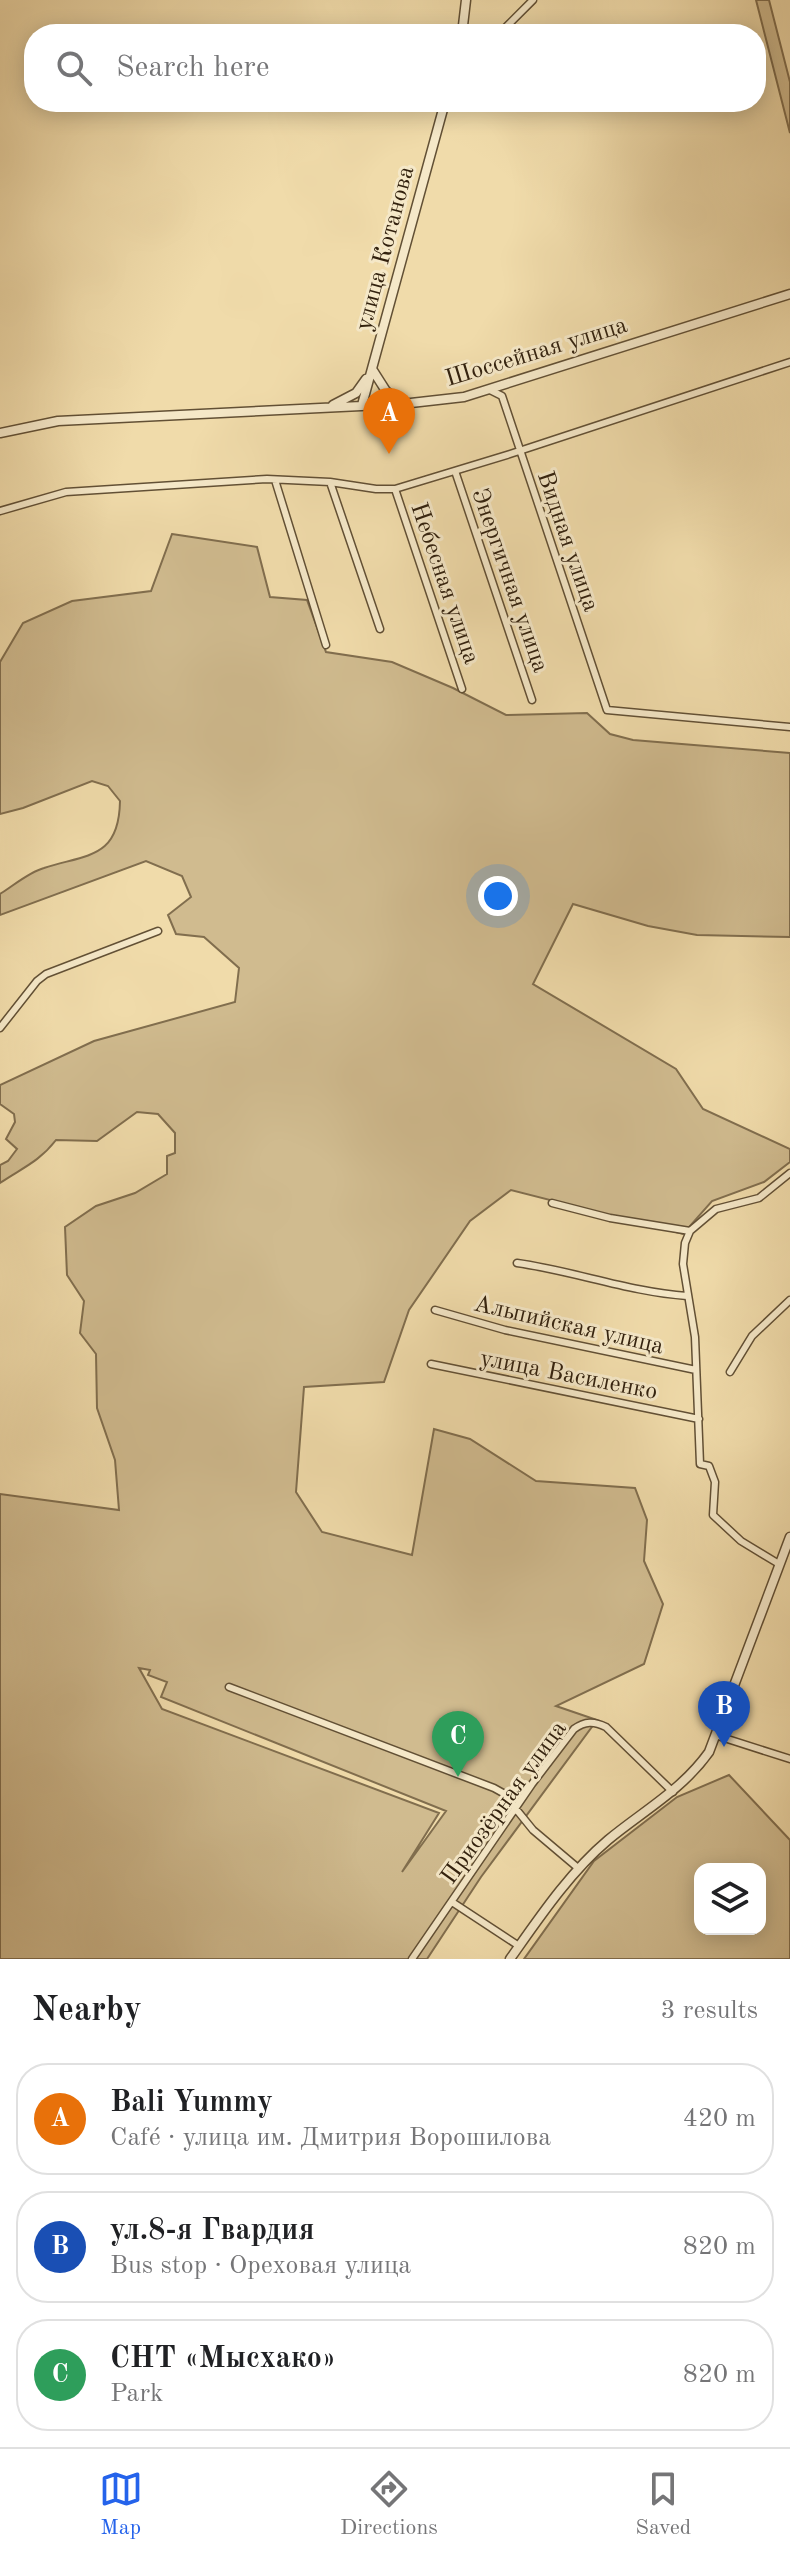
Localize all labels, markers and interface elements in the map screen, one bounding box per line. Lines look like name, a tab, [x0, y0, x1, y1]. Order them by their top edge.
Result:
search box	[24, 24, 766, 112]
icon: search	[52, 46, 96, 90]
text: Search here	[116, 53, 270, 83]
street label: улица Котанова	[352, 164, 419, 333]
street label: Шоссейная улица	[443, 314, 631, 392]
pin: A	[363, 388, 415, 454]
street label: Видная улица	[532, 468, 602, 615]
street label: Энергичная улица	[466, 486, 552, 676]
street label: Небесная улица	[405, 500, 483, 668]
your location	[478, 876, 518, 916]
street label: Альпийская улица	[471, 1292, 666, 1360]
street label: улица Василенко	[478, 1347, 659, 1405]
pin: B	[698, 1681, 750, 1747]
pin: C	[432, 1711, 484, 1777]
street label: Приозёрная улица	[437, 1717, 572, 1889]
map controls	[694, 1863, 766, 1935]
button: layers	[694, 1863, 766, 1935]
text: Nearby	[32, 1994, 142, 2028]
text: 3 results	[660, 1998, 758, 2024]
text: Bali Yummy	[110, 2088, 273, 2118]
text: A	[50, 2106, 70, 2132]
text: 420 m	[683, 2106, 756, 2132]
text: Café · улица им. Дмитрия Ворошилова	[110, 2125, 551, 2151]
text: ул.8-я Гвардия	[110, 2216, 314, 2246]
text: B	[51, 2234, 69, 2260]
text: 820 m	[683, 2234, 756, 2260]
text: Bus stop · Ореховая улица	[110, 2253, 411, 2279]
text: СНТ «Мысхако»	[110, 2344, 336, 2374]
text: C	[51, 2362, 69, 2388]
text: 820 m	[683, 2362, 756, 2388]
text: Park	[110, 2381, 164, 2407]
tab: Map	[99, 2467, 143, 2542]
tab: Directions	[340, 2467, 438, 2542]
tab: Saved	[635, 2467, 691, 2542]

